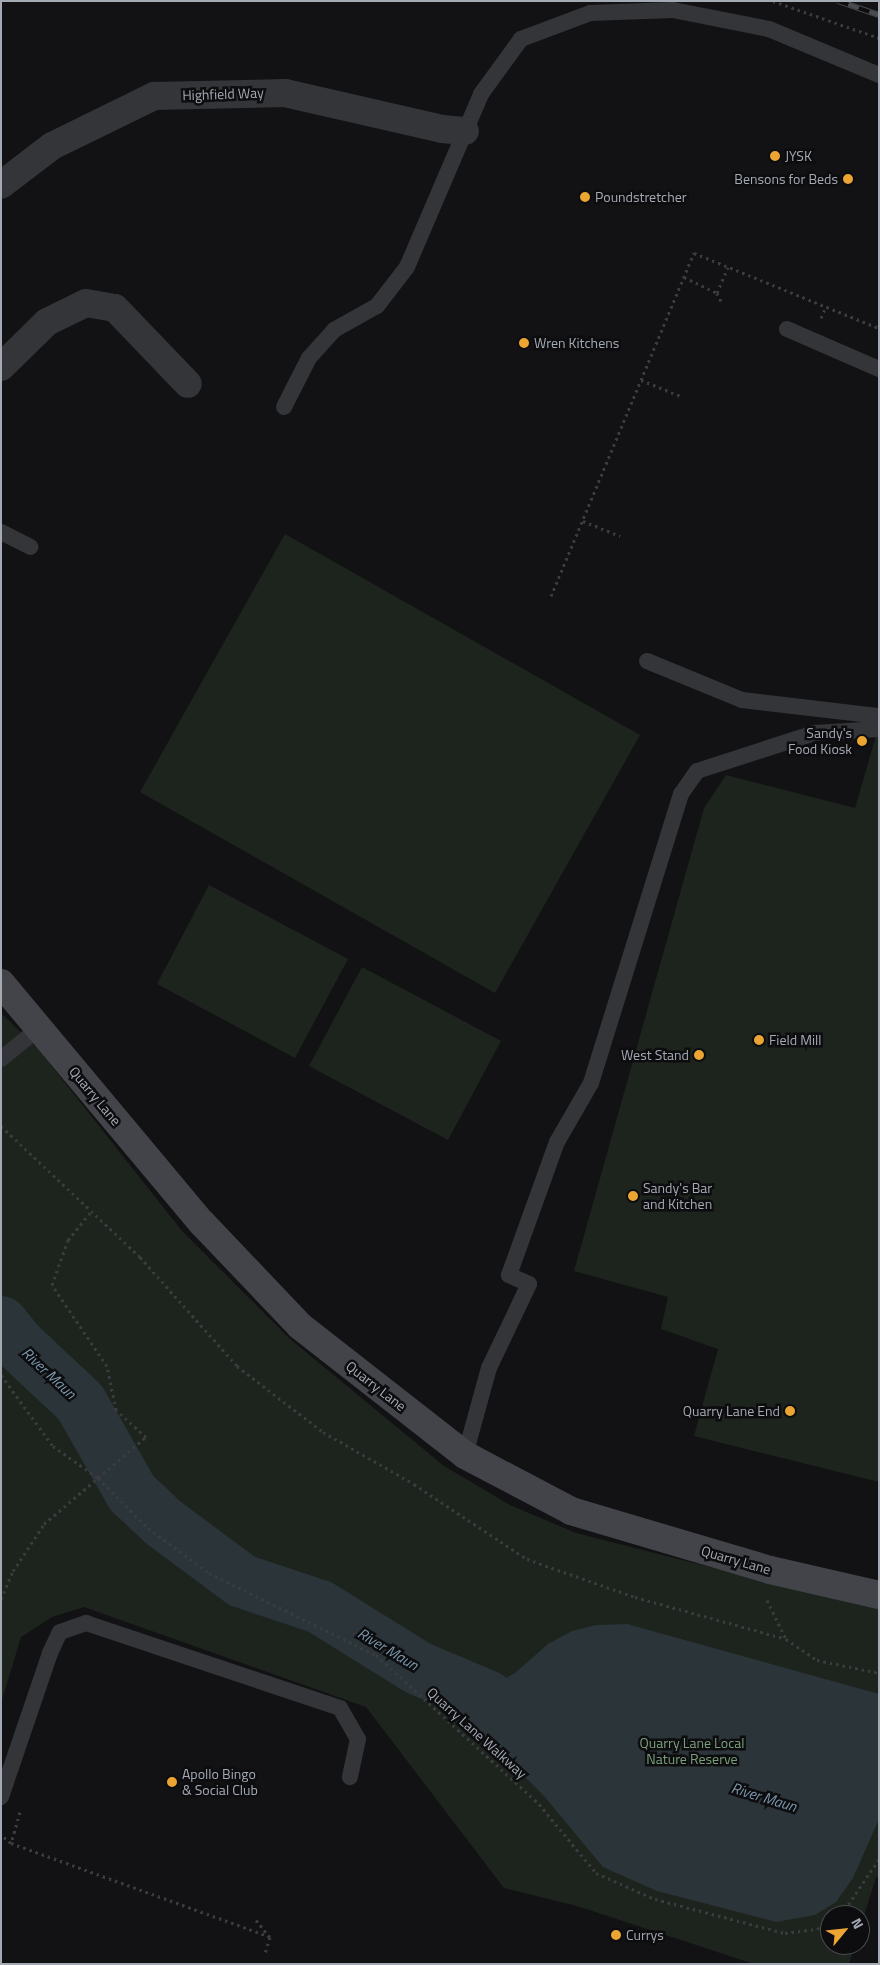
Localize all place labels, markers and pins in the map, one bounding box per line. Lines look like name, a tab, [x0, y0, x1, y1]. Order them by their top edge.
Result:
place label: JYSK	[785, 148, 812, 164]
marker: JYSK	[769, 150, 781, 162]
place label: Bensons for Beds	[734, 171, 838, 187]
marker: Bensons for Beds	[842, 173, 854, 185]
place label: Poundstretcher	[595, 189, 687, 205]
marker: Poundstretcher	[579, 191, 591, 203]
place label: Wren Kitchens	[534, 335, 619, 351]
marker: Wren Kitchens	[518, 337, 530, 349]
place label: Sandy's Food Kiosk	[788, 725, 852, 758]
marker: Sandy's Food Kiosk	[856, 735, 868, 747]
place label: Field Mill	[769, 1032, 822, 1048]
marker: Field Mill	[753, 1034, 765, 1046]
place label: West Stand	[621, 1047, 689, 1063]
marker: West Stand	[693, 1049, 705, 1061]
place label: Sandy's Bar and Kitchen	[643, 1180, 712, 1212]
marker: Sandy's Bar and Kitchen	[627, 1190, 639, 1202]
place label: Quarry Lane End	[683, 1403, 780, 1419]
marker: Quarry Lane End	[784, 1405, 796, 1417]
place label: Apollo Bingo & Social Club	[182, 1766, 258, 1798]
marker: Apollo Bingo & Social Club	[166, 1776, 178, 1788]
place label: Currys	[626, 1927, 664, 1943]
marker: Currys	[610, 1929, 622, 1941]

